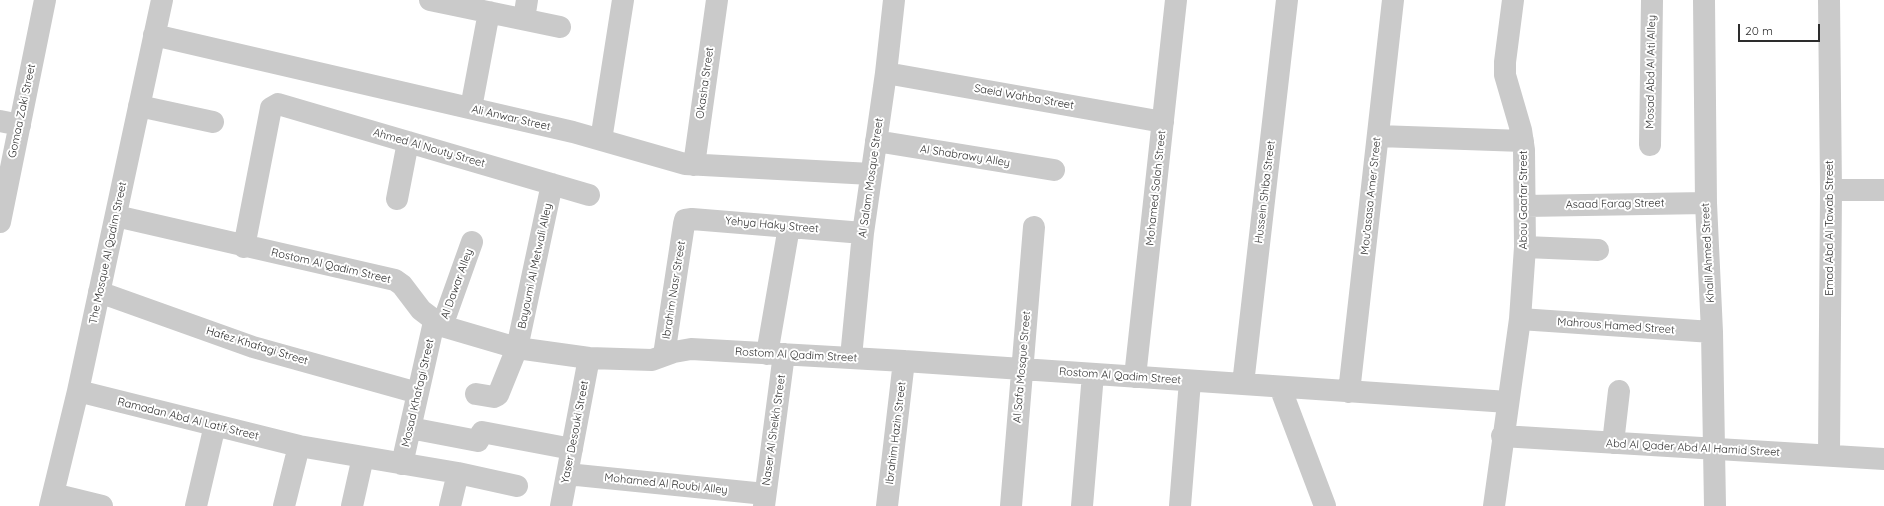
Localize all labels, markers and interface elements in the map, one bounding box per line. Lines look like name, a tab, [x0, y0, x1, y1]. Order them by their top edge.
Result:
street label: Mosad Abd Al Ati Alley	[1643, 15, 1659, 129]
scale bar	[1740, 16, 1822, 42]
text: 20 m	[1745, 23, 1773, 38]
street label: Okasha Street	[693, 46, 717, 120]
street label: Gomaa Zaki Street	[6, 63, 38, 159]
street label: Saeid Wahba Street	[973, 82, 1075, 112]
street label: Ali Anwar Street	[470, 102, 552, 134]
street label: Al Salam Mosque Street	[856, 117, 886, 239]
street label: Ahmed Al Nouty Street	[371, 126, 487, 170]
street label: Mohamed Salah Street	[1143, 130, 1169, 246]
street label: Mou'asasa Amer Street	[1358, 136, 1384, 256]
street label: Hussein Shiba Street	[1252, 140, 1278, 244]
street label: Al Shabrawy Alley	[919, 142, 1011, 170]
street label: Abou Gaafar Street	[1517, 151, 1531, 249]
street label: Emad Abd Al Tawab Street	[1823, 160, 1837, 296]
street label: The Mosque Al Qadim Street	[86, 181, 130, 325]
street label: Asaad Farag Street	[1565, 197, 1665, 211]
street label: Bayoumi Al Metwali Alley	[515, 202, 555, 330]
street label: Khalil Ahmed Street	[1699, 203, 1717, 303]
street label: Yehya Haky Street	[725, 214, 819, 236]
street label: Ibrahim Nasr Street	[660, 240, 688, 340]
street label: Rostom Al Qadim Street	[270, 246, 392, 286]
street label: Al Dawar Alley	[438, 247, 476, 321]
street label: Al Safa Mosque Street	[1011, 311, 1033, 423]
street label: Mahrous Hamed Street	[1557, 315, 1675, 337]
street label: Hafez Khafagi Street	[204, 324, 310, 368]
street label: Mosad Khafagi Street	[399, 338, 437, 448]
street label: Rostom Al Qadim Street	[735, 345, 857, 365]
street label: Rostom Al Qadim Street	[1058, 365, 1182, 387]
street label: Naser Al Sheikh Street	[760, 374, 788, 486]
street label: Yaser Desouki Street	[559, 379, 591, 485]
street label: Ibrahim Hazin Street	[883, 381, 909, 485]
street label: Ramadan Abd Al Latif Street	[116, 395, 260, 443]
street label: Abd Al Qader Abd Al Hamid Street	[1606, 437, 1780, 459]
street label: Mohamed Al Roubi Alley	[604, 471, 728, 497]

